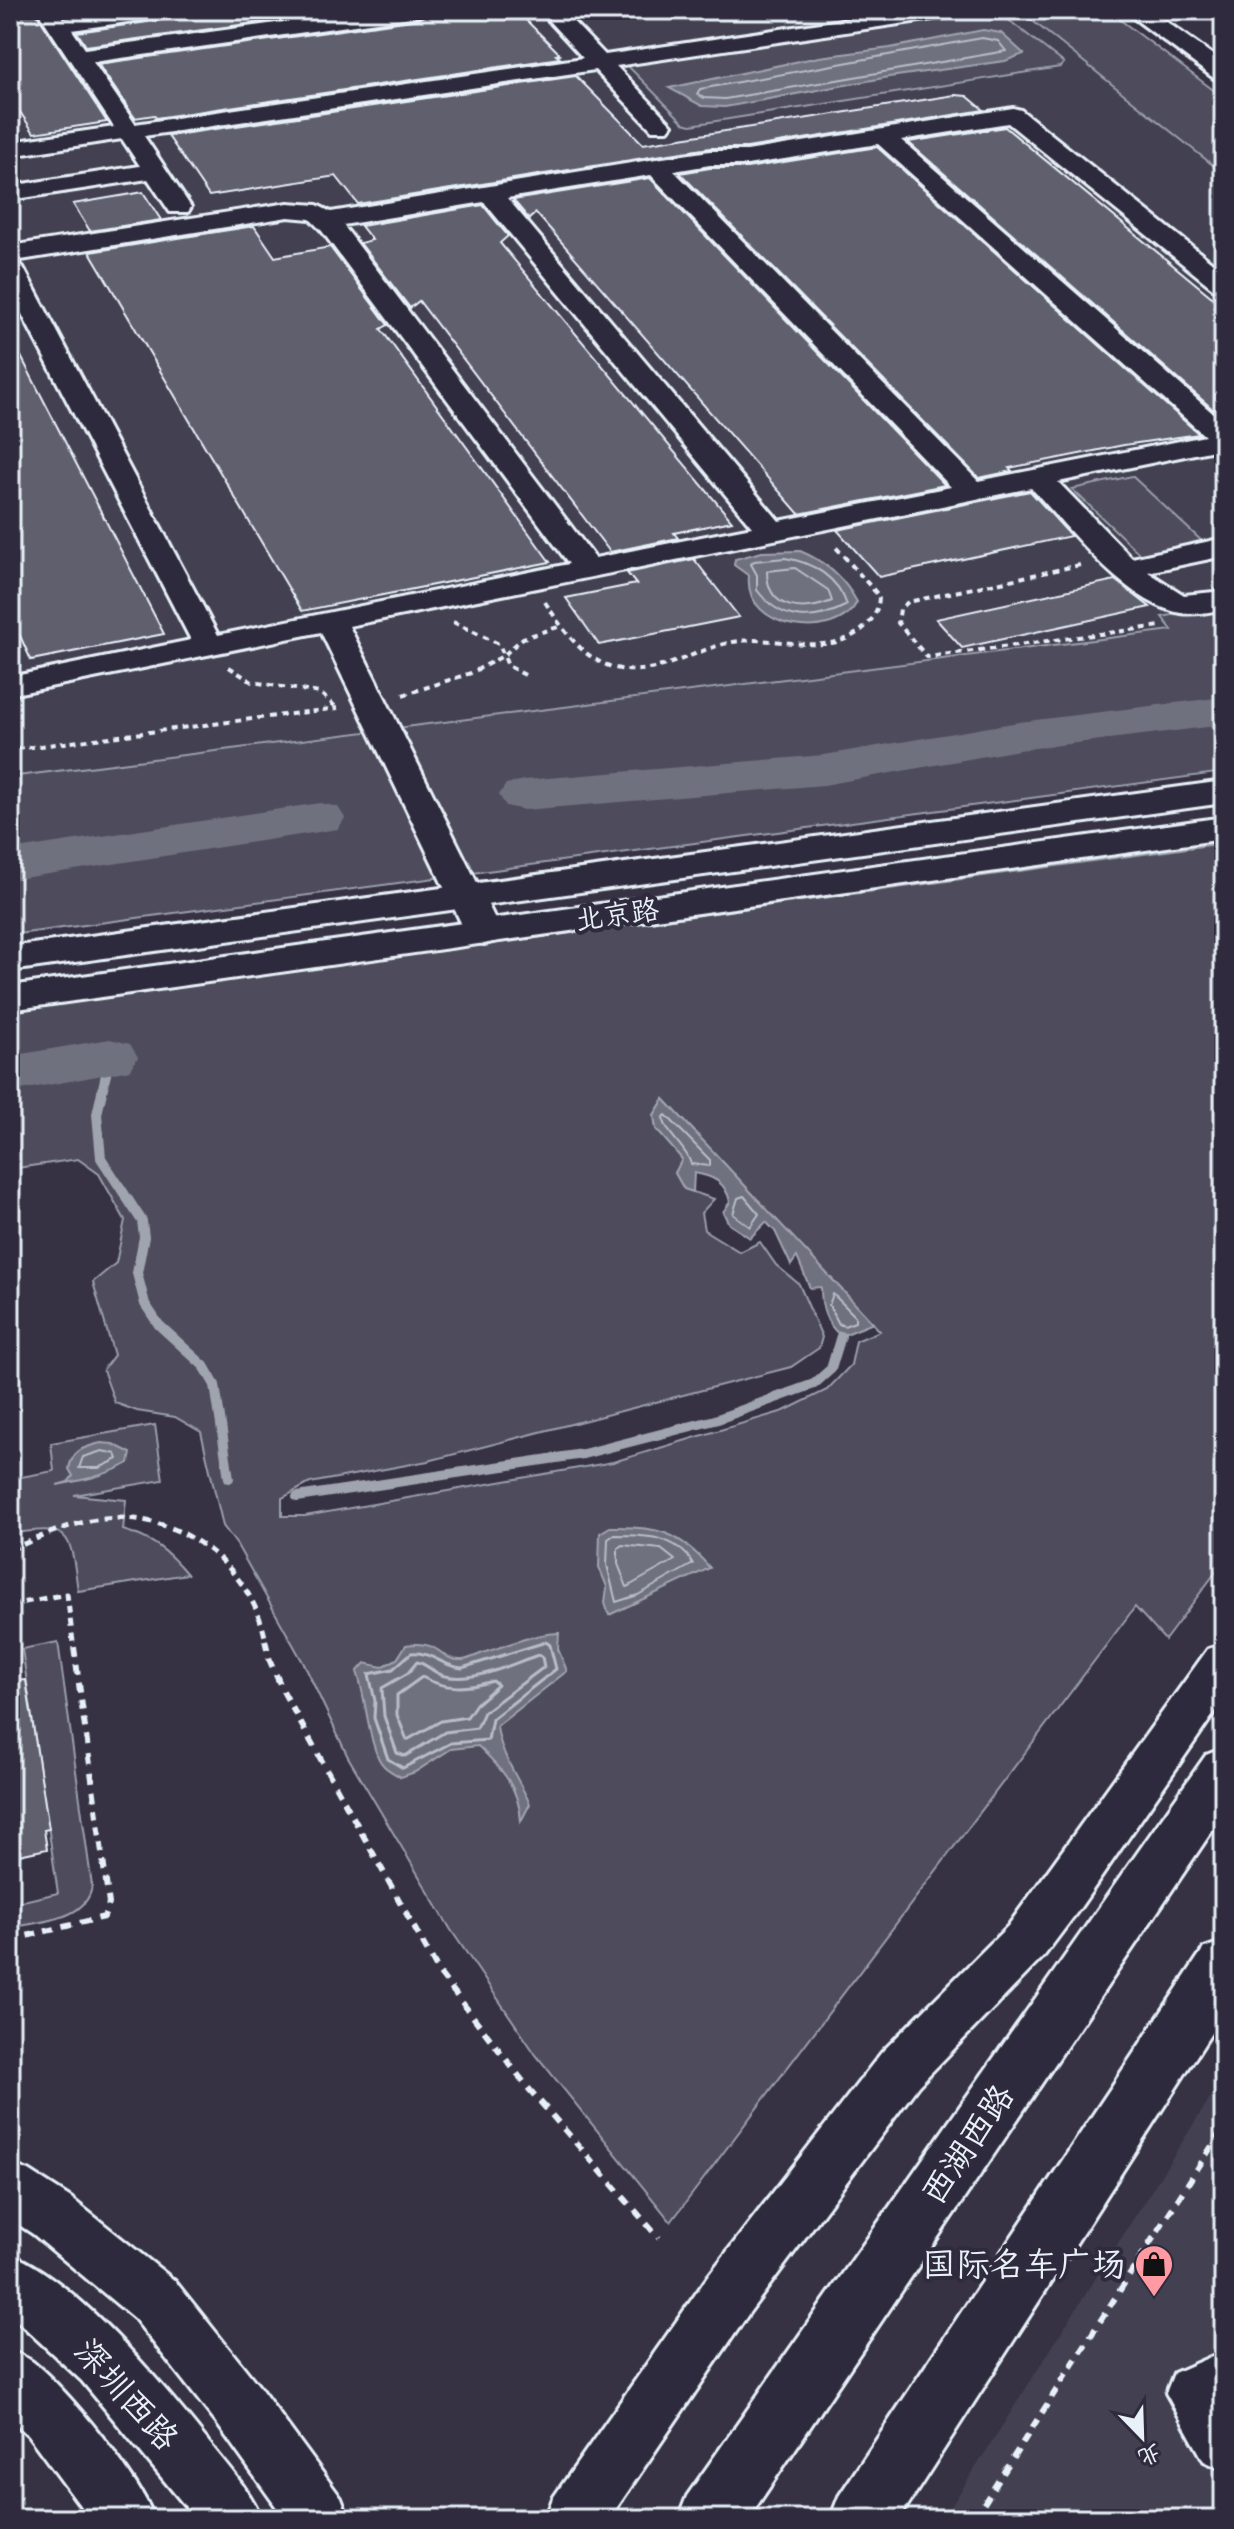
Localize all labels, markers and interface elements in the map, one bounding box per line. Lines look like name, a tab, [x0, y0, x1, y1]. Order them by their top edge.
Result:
street label: 北京路	[573, 891, 661, 938]
street label: 西湖西路	[912, 2076, 1023, 2213]
place label: 国际名车广场	[922, 2243, 1126, 2286]
shop icon: 国际名车广场	[1133, 2243, 1175, 2298]
street label: 深圳西路	[65, 2329, 188, 2459]
north arrow	[1102, 2397, 1182, 2477]
text: 北	[1134, 2437, 1165, 2472]

